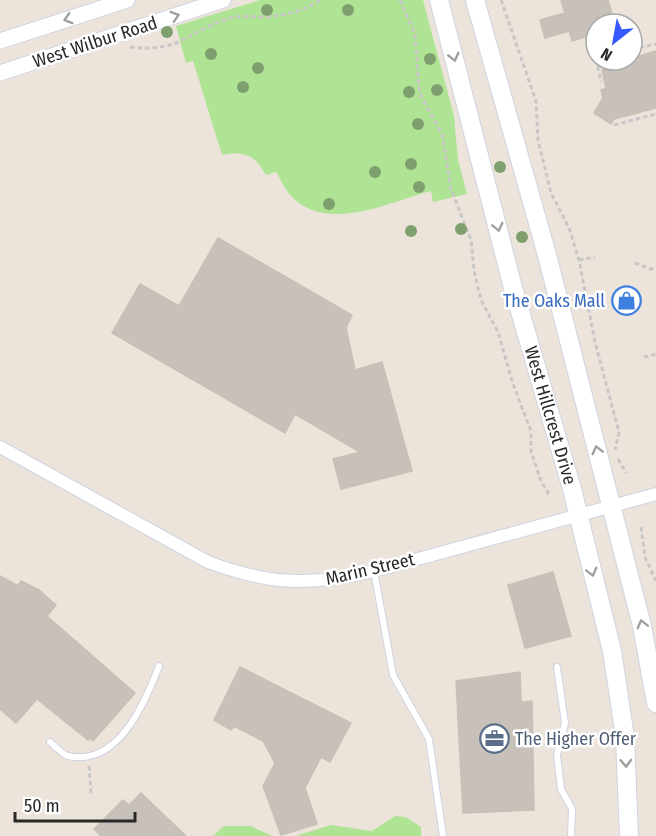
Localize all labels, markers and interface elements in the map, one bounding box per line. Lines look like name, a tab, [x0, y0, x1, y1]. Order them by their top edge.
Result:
one-way arrow	[169, 11, 180, 23]
street label: West Wilbur Road	[30, 12, 160, 72]
one-way arrow	[63, 12, 74, 24]
north arrow	[584, 12, 644, 72]
text: N	[598, 44, 616, 65]
one-way arrow	[446, 51, 459, 61]
one-way arrow	[490, 222, 503, 232]
shop icon: The Oaks Mall	[610, 285, 642, 317]
place label: The Oaks Mall	[503, 290, 605, 312]
street label: West Hillcrest Drive	[520, 343, 581, 487]
one-way arrow	[591, 445, 604, 455]
street label: Marin Street	[323, 548, 417, 590]
one-way arrow	[585, 567, 598, 577]
one-way arrow	[636, 620, 649, 630]
office icon: The Higher Offer	[478, 723, 510, 755]
place label: The Higher Offer	[515, 728, 637, 750]
one-way arrow	[619, 759, 632, 768]
scale bar	[15, 785, 135, 823]
text: 50 m	[24, 795, 60, 817]

